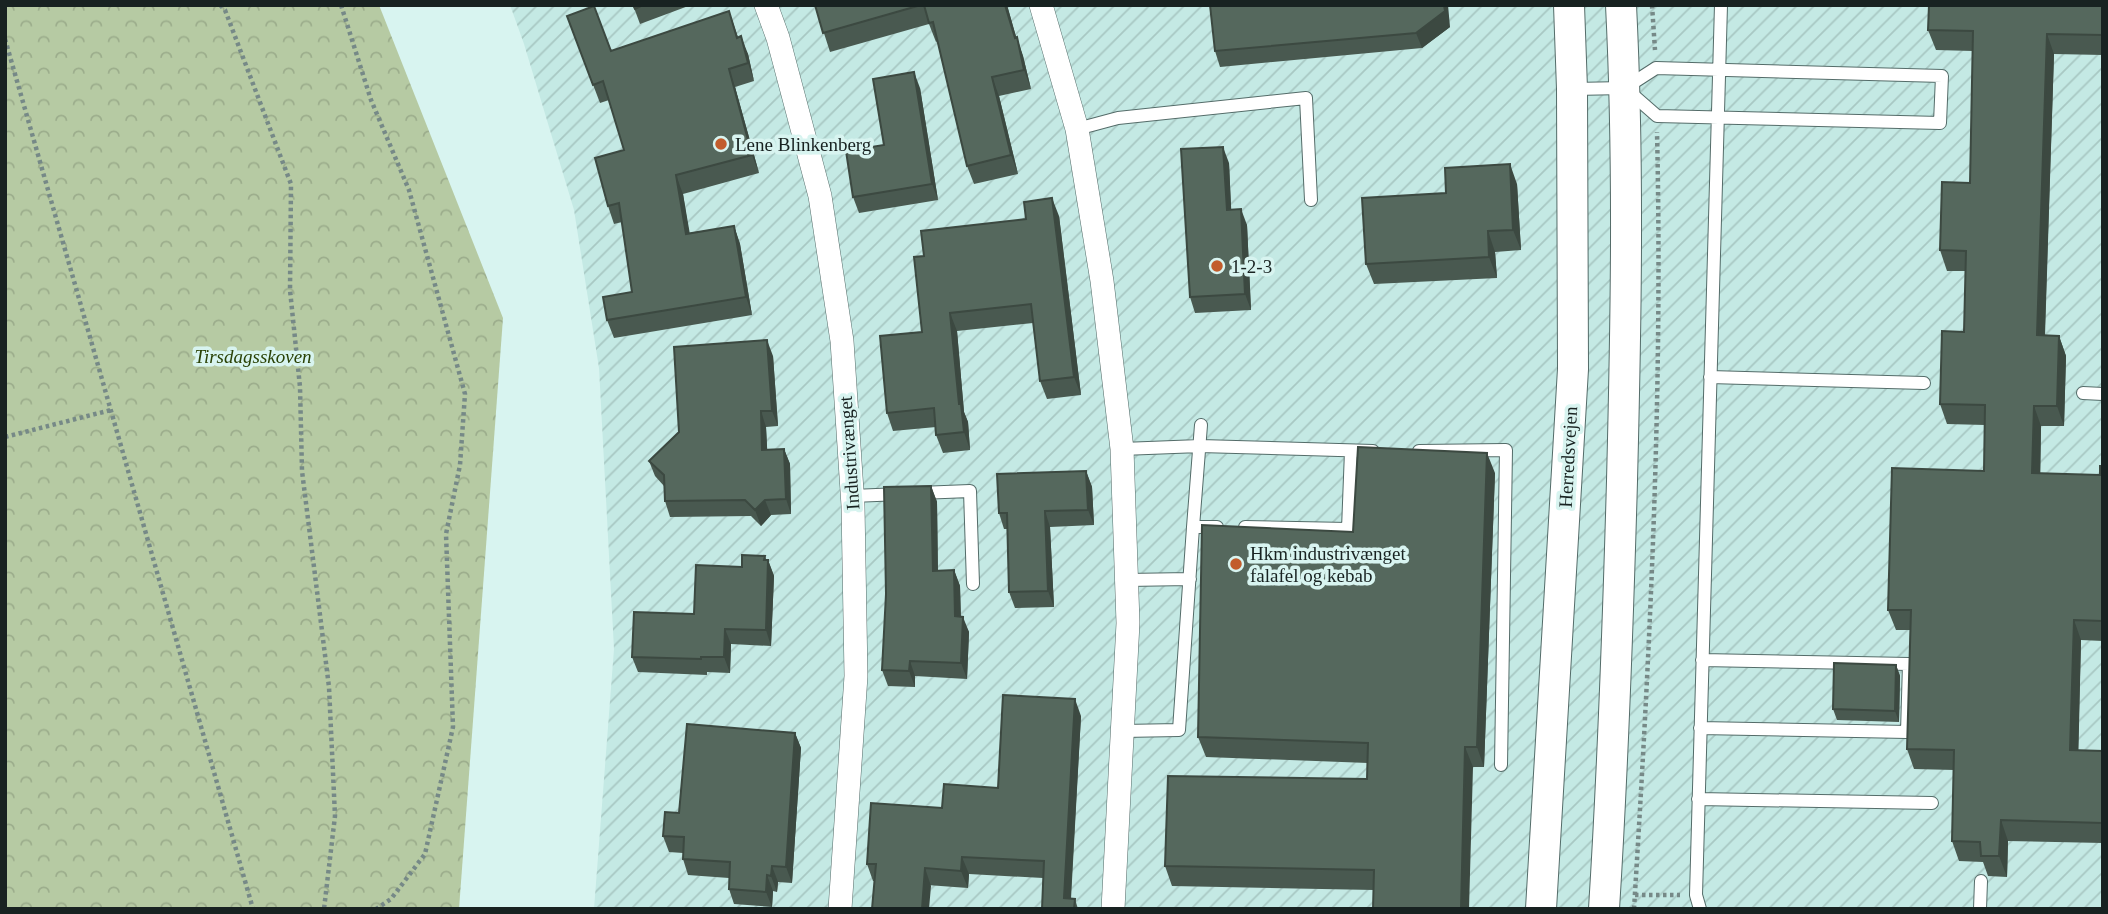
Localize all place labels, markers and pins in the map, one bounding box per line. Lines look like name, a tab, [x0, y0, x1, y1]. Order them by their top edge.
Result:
place label: Lene Blinkenberg	[735, 134, 872, 155]
marker: Lene Blinkenberg	[713, 136, 729, 152]
place label: 1-2-3	[1231, 256, 1272, 277]
marker: 1-2-3	[1209, 258, 1225, 274]
place label: Hkm industrivænget falafel og kebab	[1250, 543, 1406, 586]
marker: Hkm industrivænget falafel og kebab	[1228, 556, 1244, 572]

